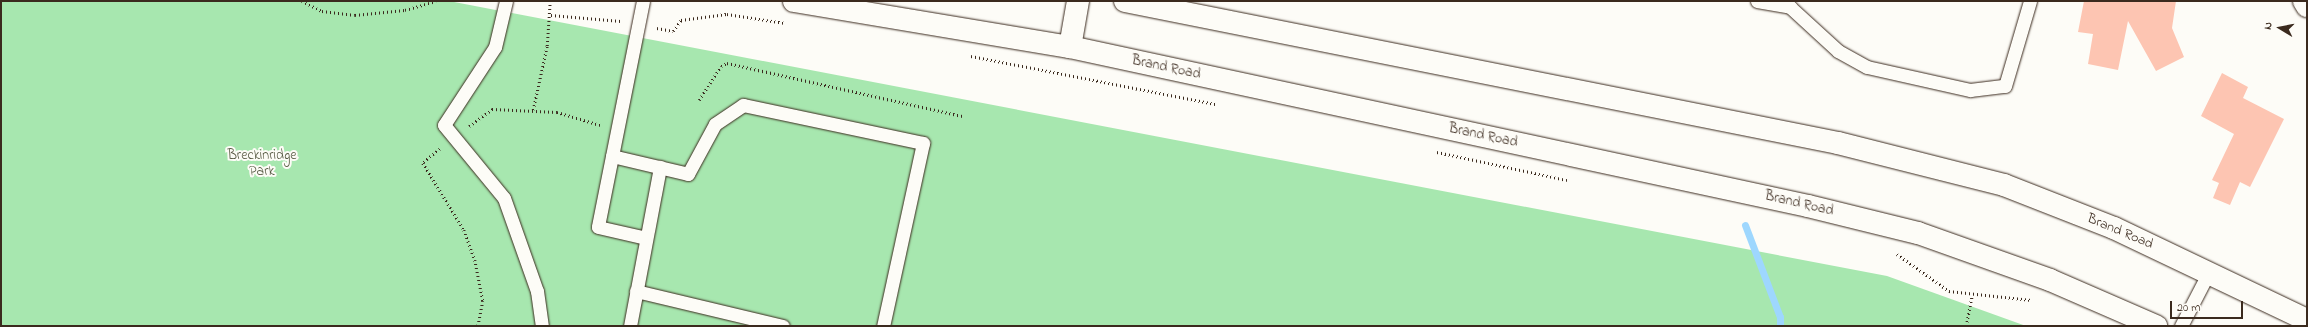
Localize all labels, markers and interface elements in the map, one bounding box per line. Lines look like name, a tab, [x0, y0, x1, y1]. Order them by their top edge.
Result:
north arrow	[2260, 8, 2300, 48]
text: N	[2260, 21, 2277, 31]
street label: Brand Road	[1130, 53, 1202, 83]
street label: Brand Road	[1447, 121, 1519, 151]
park label: Breckinridge Park	[227, 148, 297, 180]
street label: Brand Road	[1763, 188, 1835, 220]
street label: Brand Road	[2084, 211, 2156, 253]
scale bar	[2172, 293, 2245, 319]
text: 20 m	[2177, 299, 2200, 317]

